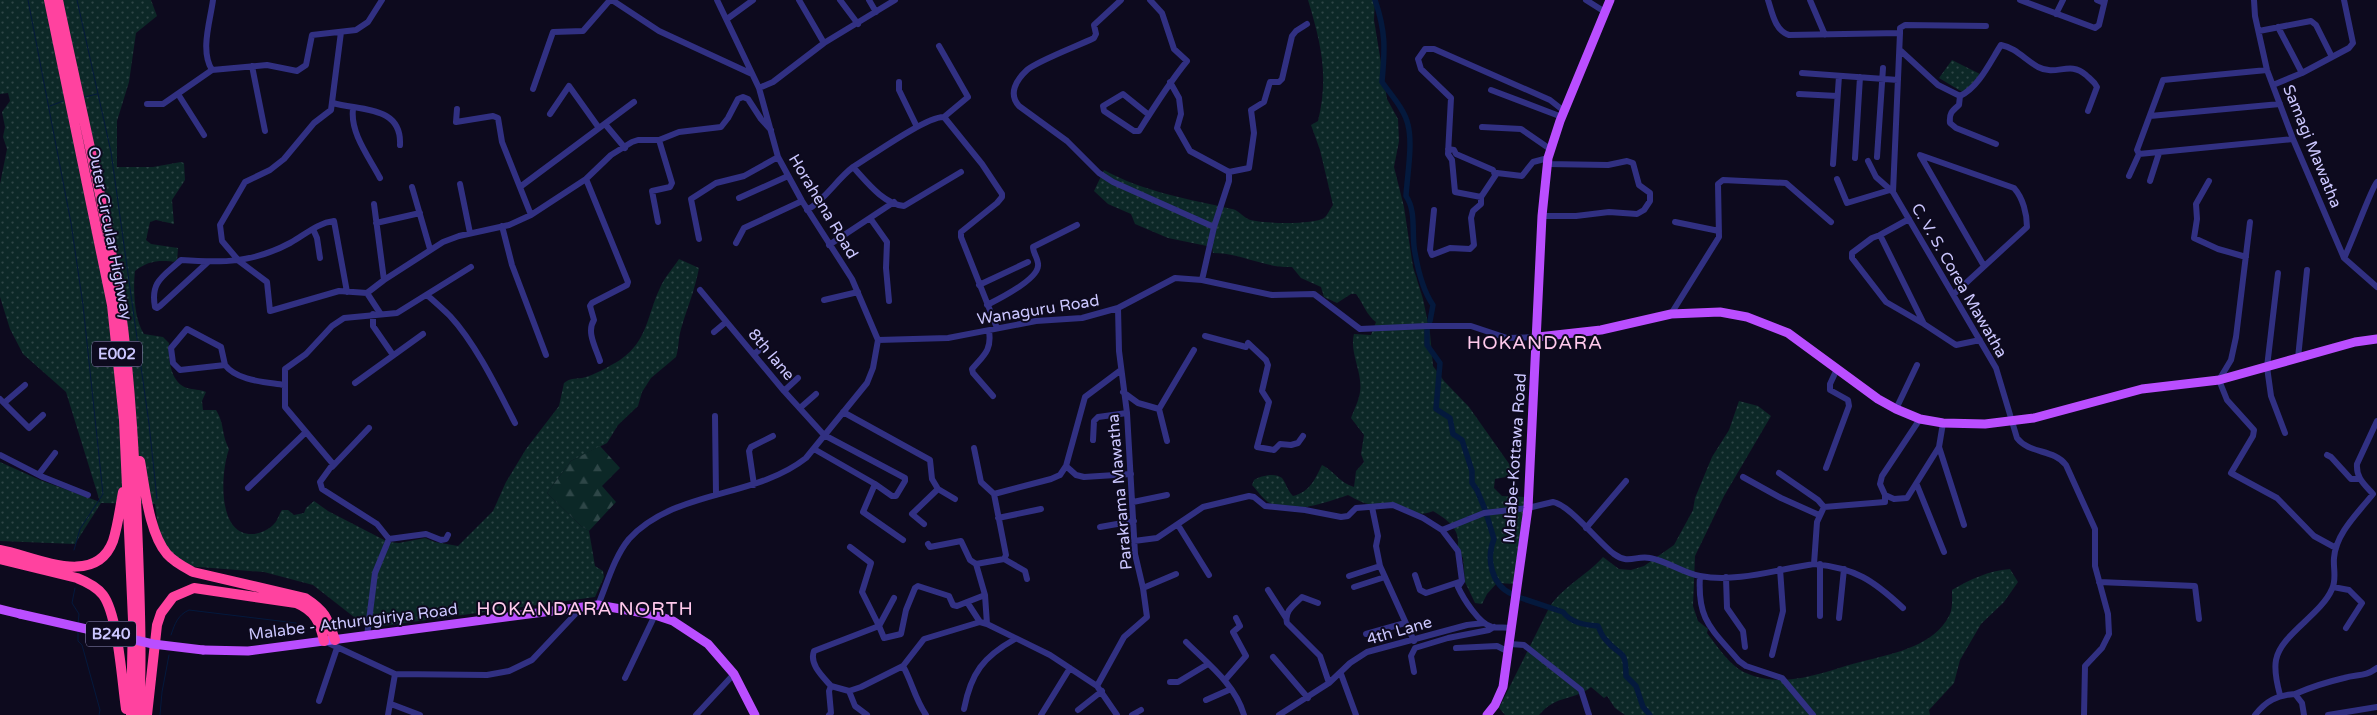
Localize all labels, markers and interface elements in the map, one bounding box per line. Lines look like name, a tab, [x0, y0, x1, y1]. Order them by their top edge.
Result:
street label: Samagi Mawatha	[2278, 82, 2346, 211]
street label: Outer Circular Highway	[83, 145, 137, 322]
street label: Horahena Road	[784, 151, 862, 262]
street label: C. V. S. Corea Mawatha	[1907, 200, 2012, 361]
street label: Wanaguru Road	[976, 290, 1101, 330]
street label: 8th lane	[744, 325, 799, 385]
district label: HOKANDARA	[1467, 332, 1603, 354]
road number: E002	[92, 342, 142, 366]
street label: Malabe-Kottawa Road	[1499, 372, 1531, 544]
street label: Parakrama Mawatha	[1103, 413, 1137, 571]
district label: HOKANDARA NORTH	[476, 598, 694, 620]
street label: Malabe - Athurugiriya Road	[247, 599, 459, 645]
street label: 4th Lane	[1364, 612, 1434, 650]
road number: B240	[86, 622, 136, 646]

